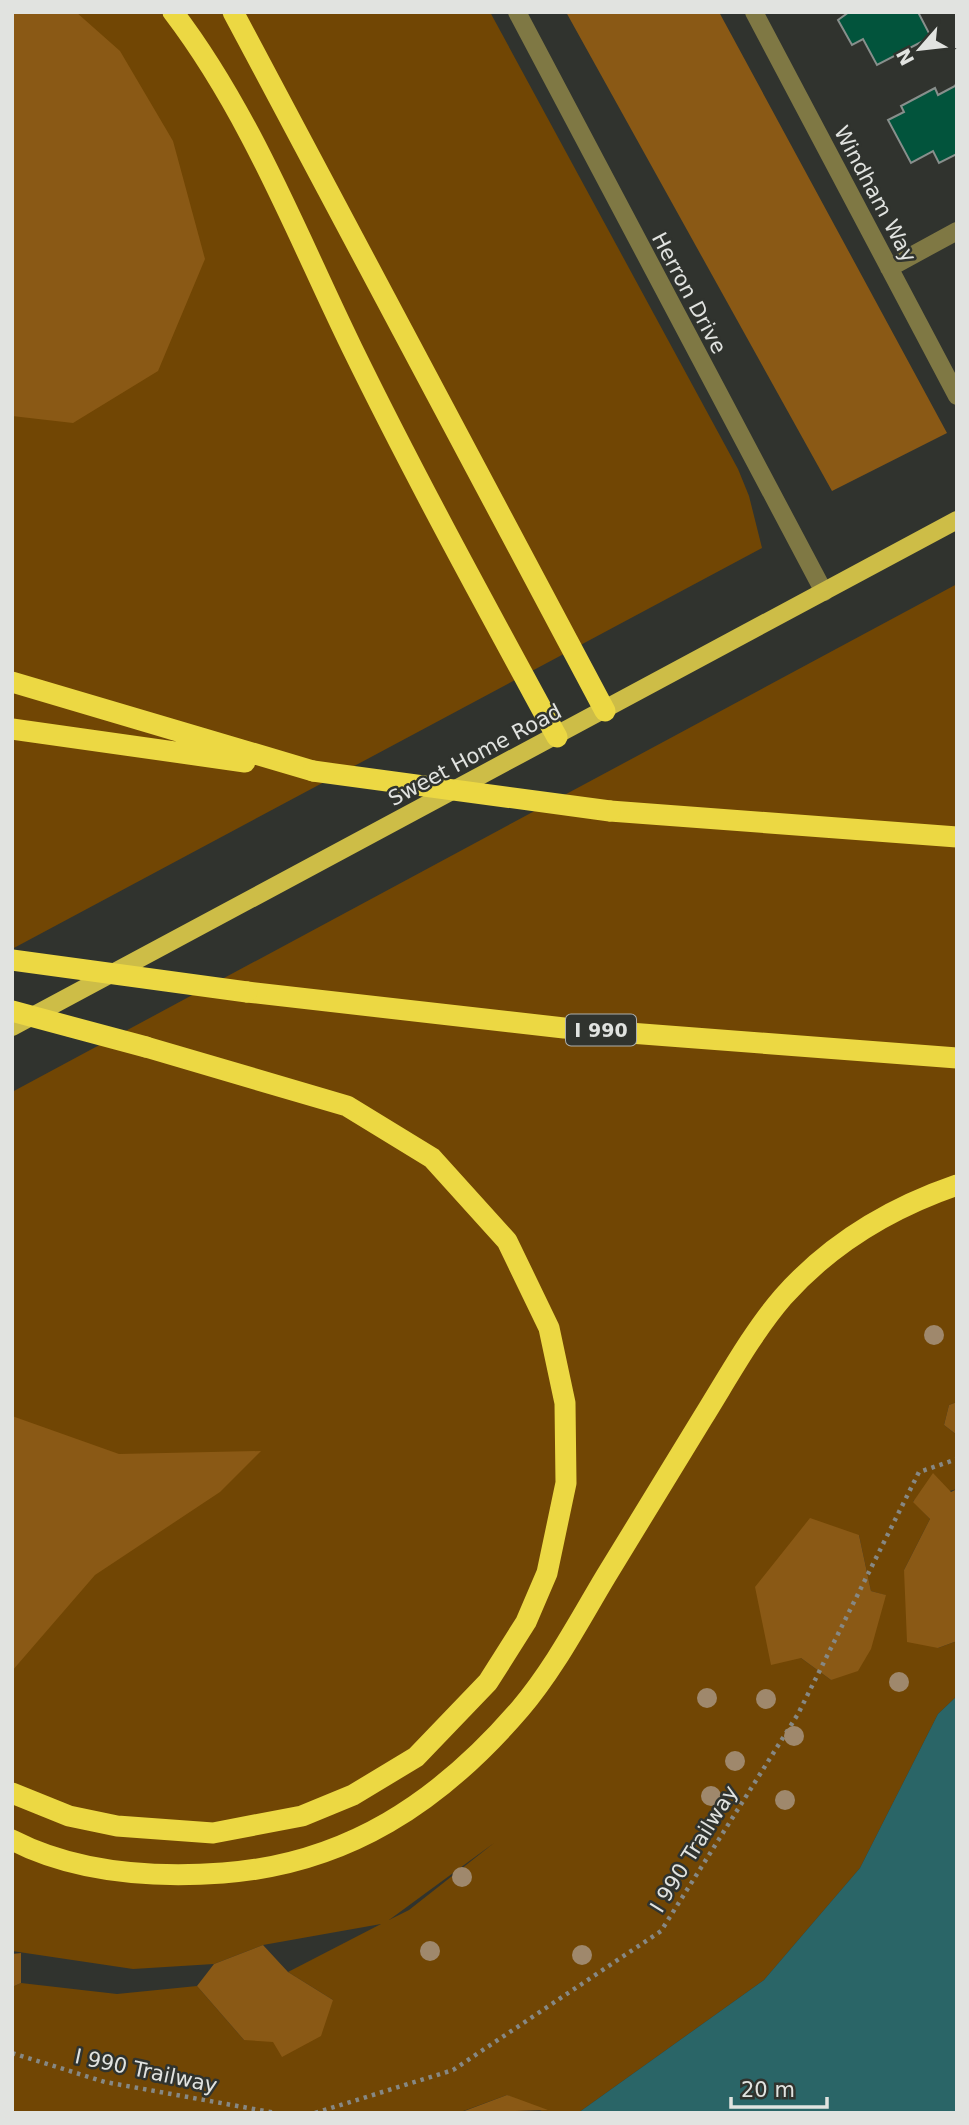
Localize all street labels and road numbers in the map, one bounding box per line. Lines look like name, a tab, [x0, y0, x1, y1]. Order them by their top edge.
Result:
street label: Windham Way	[829, 122, 921, 266]
street label: Herron Drive	[647, 228, 731, 358]
street label: Sweet Home Road	[384, 699, 566, 811]
road number: I 990	[566, 1014, 636, 1046]
street label: I 990 Trailway	[645, 1781, 743, 1917]
street label: I 990 Trailway	[73, 2044, 219, 2098]

